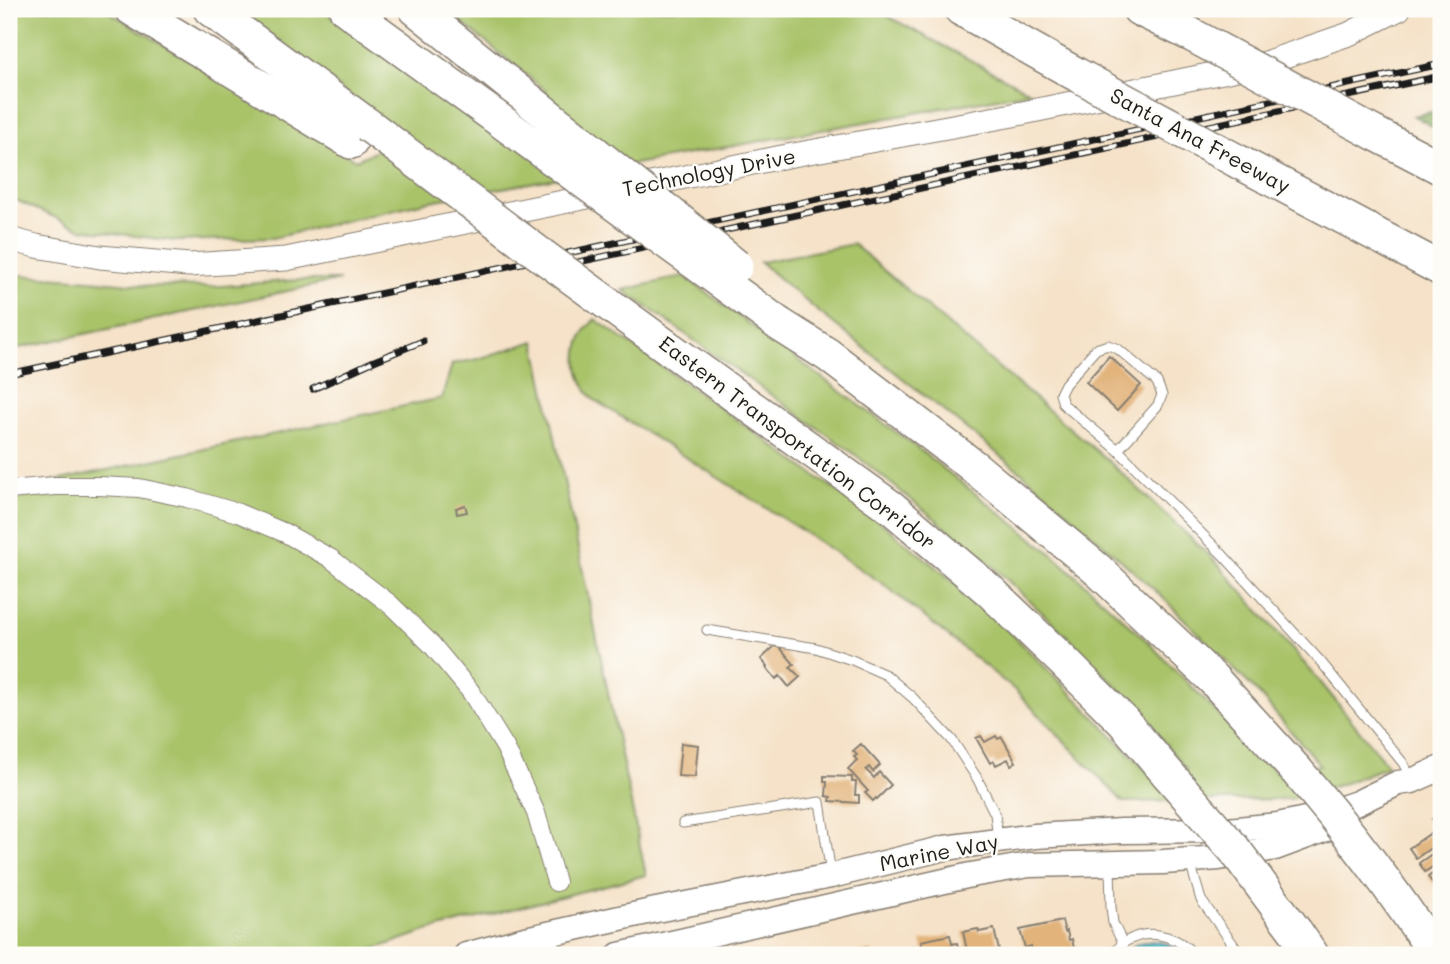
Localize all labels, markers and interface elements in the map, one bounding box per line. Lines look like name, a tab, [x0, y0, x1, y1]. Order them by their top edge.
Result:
street label: Santa Ana Freeway	[1106, 81, 1295, 199]
street label: Technology Drive	[620, 141, 798, 202]
street label: Eastern Transportation Corridor	[654, 329, 942, 555]
street label: Marine Way	[877, 827, 1000, 876]

